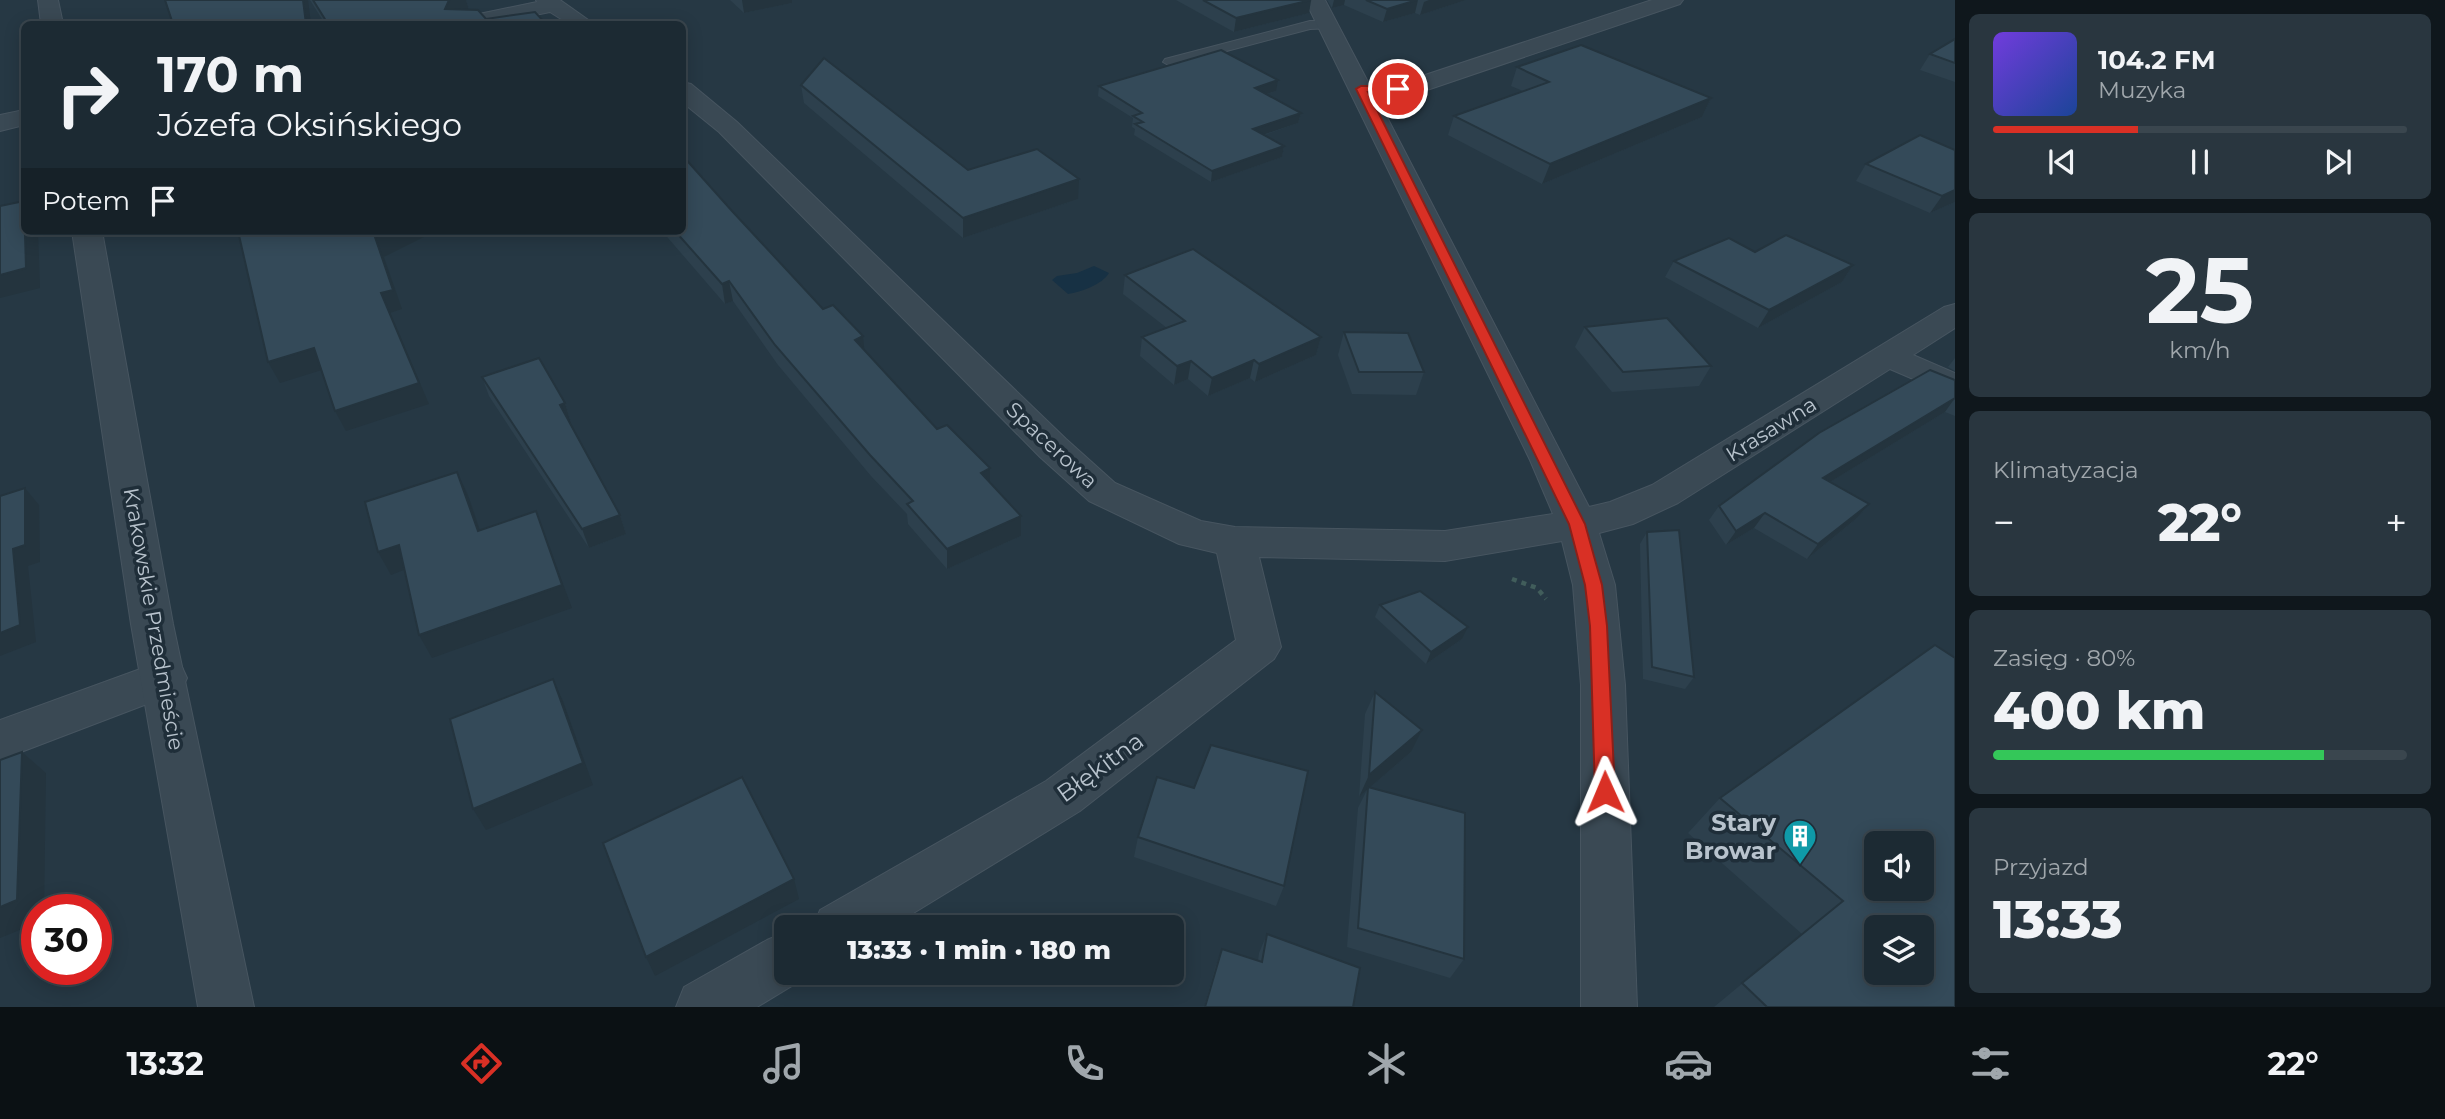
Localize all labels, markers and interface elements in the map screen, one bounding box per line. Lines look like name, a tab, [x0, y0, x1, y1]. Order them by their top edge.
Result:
text: 104.2 FM	[2098, 44, 2216, 76]
text: 170 m	[157, 45, 304, 104]
icon: right	[42, 49, 133, 140]
pin	[1368, 59, 1428, 119]
icon: arrive	[1379, 70, 1417, 108]
text: Muzyka	[2098, 76, 2186, 104]
text: Józefa Oksińskiego	[157, 105, 462, 144]
icon: previous	[2043, 143, 2081, 181]
icon: pause	[2181, 143, 2219, 181]
icon: next	[2319, 143, 2357, 181]
icon: arrive	[144, 182, 182, 220]
text: Potem	[42, 185, 130, 217]
text: 25	[2146, 235, 2254, 346]
text: km/h	[2169, 336, 2231, 364]
street label: Krasawna	[1721, 391, 1821, 467]
street label: Spacerowa	[1001, 397, 1103, 493]
text: Klimatyzacja	[1993, 456, 2139, 484]
street label: Krakowskie Przedmieście	[119, 486, 189, 752]
text: 22°	[2158, 491, 2242, 554]
text: −	[1993, 499, 2015, 546]
text: +	[2385, 499, 2407, 546]
text: Zasięg · 80%	[1993, 644, 2135, 672]
text: 400 km	[1993, 679, 2205, 742]
street label: Błękitna	[1051, 726, 1149, 808]
position arrow	[1568, 755, 1642, 829]
place label: Stary Browar	[1685, 808, 1777, 865]
building icon: Stary Browar	[1781, 817, 1819, 866]
map controls	[1864, 831, 1934, 985]
button: sound	[1864, 831, 1934, 901]
text: Przyjazd	[1993, 853, 2089, 881]
text: 13:33	[1993, 888, 2123, 951]
speed limit sign: 30	[21, 894, 112, 985]
button: layers	[1864, 915, 1934, 985]
text: 13:33 · 1 min · 180 m	[847, 934, 1111, 966]
icon: directions	[457, 1039, 506, 1088]
icon: music	[759, 1039, 808, 1088]
icon: phone	[1060, 1039, 1109, 1088]
icon: climate	[1362, 1039, 1411, 1088]
icon: car	[1664, 1039, 1713, 1088]
icon: filters	[1966, 1039, 2015, 1088]
text: 13:32	[126, 1044, 204, 1083]
text: 22°	[2267, 1044, 2319, 1083]

